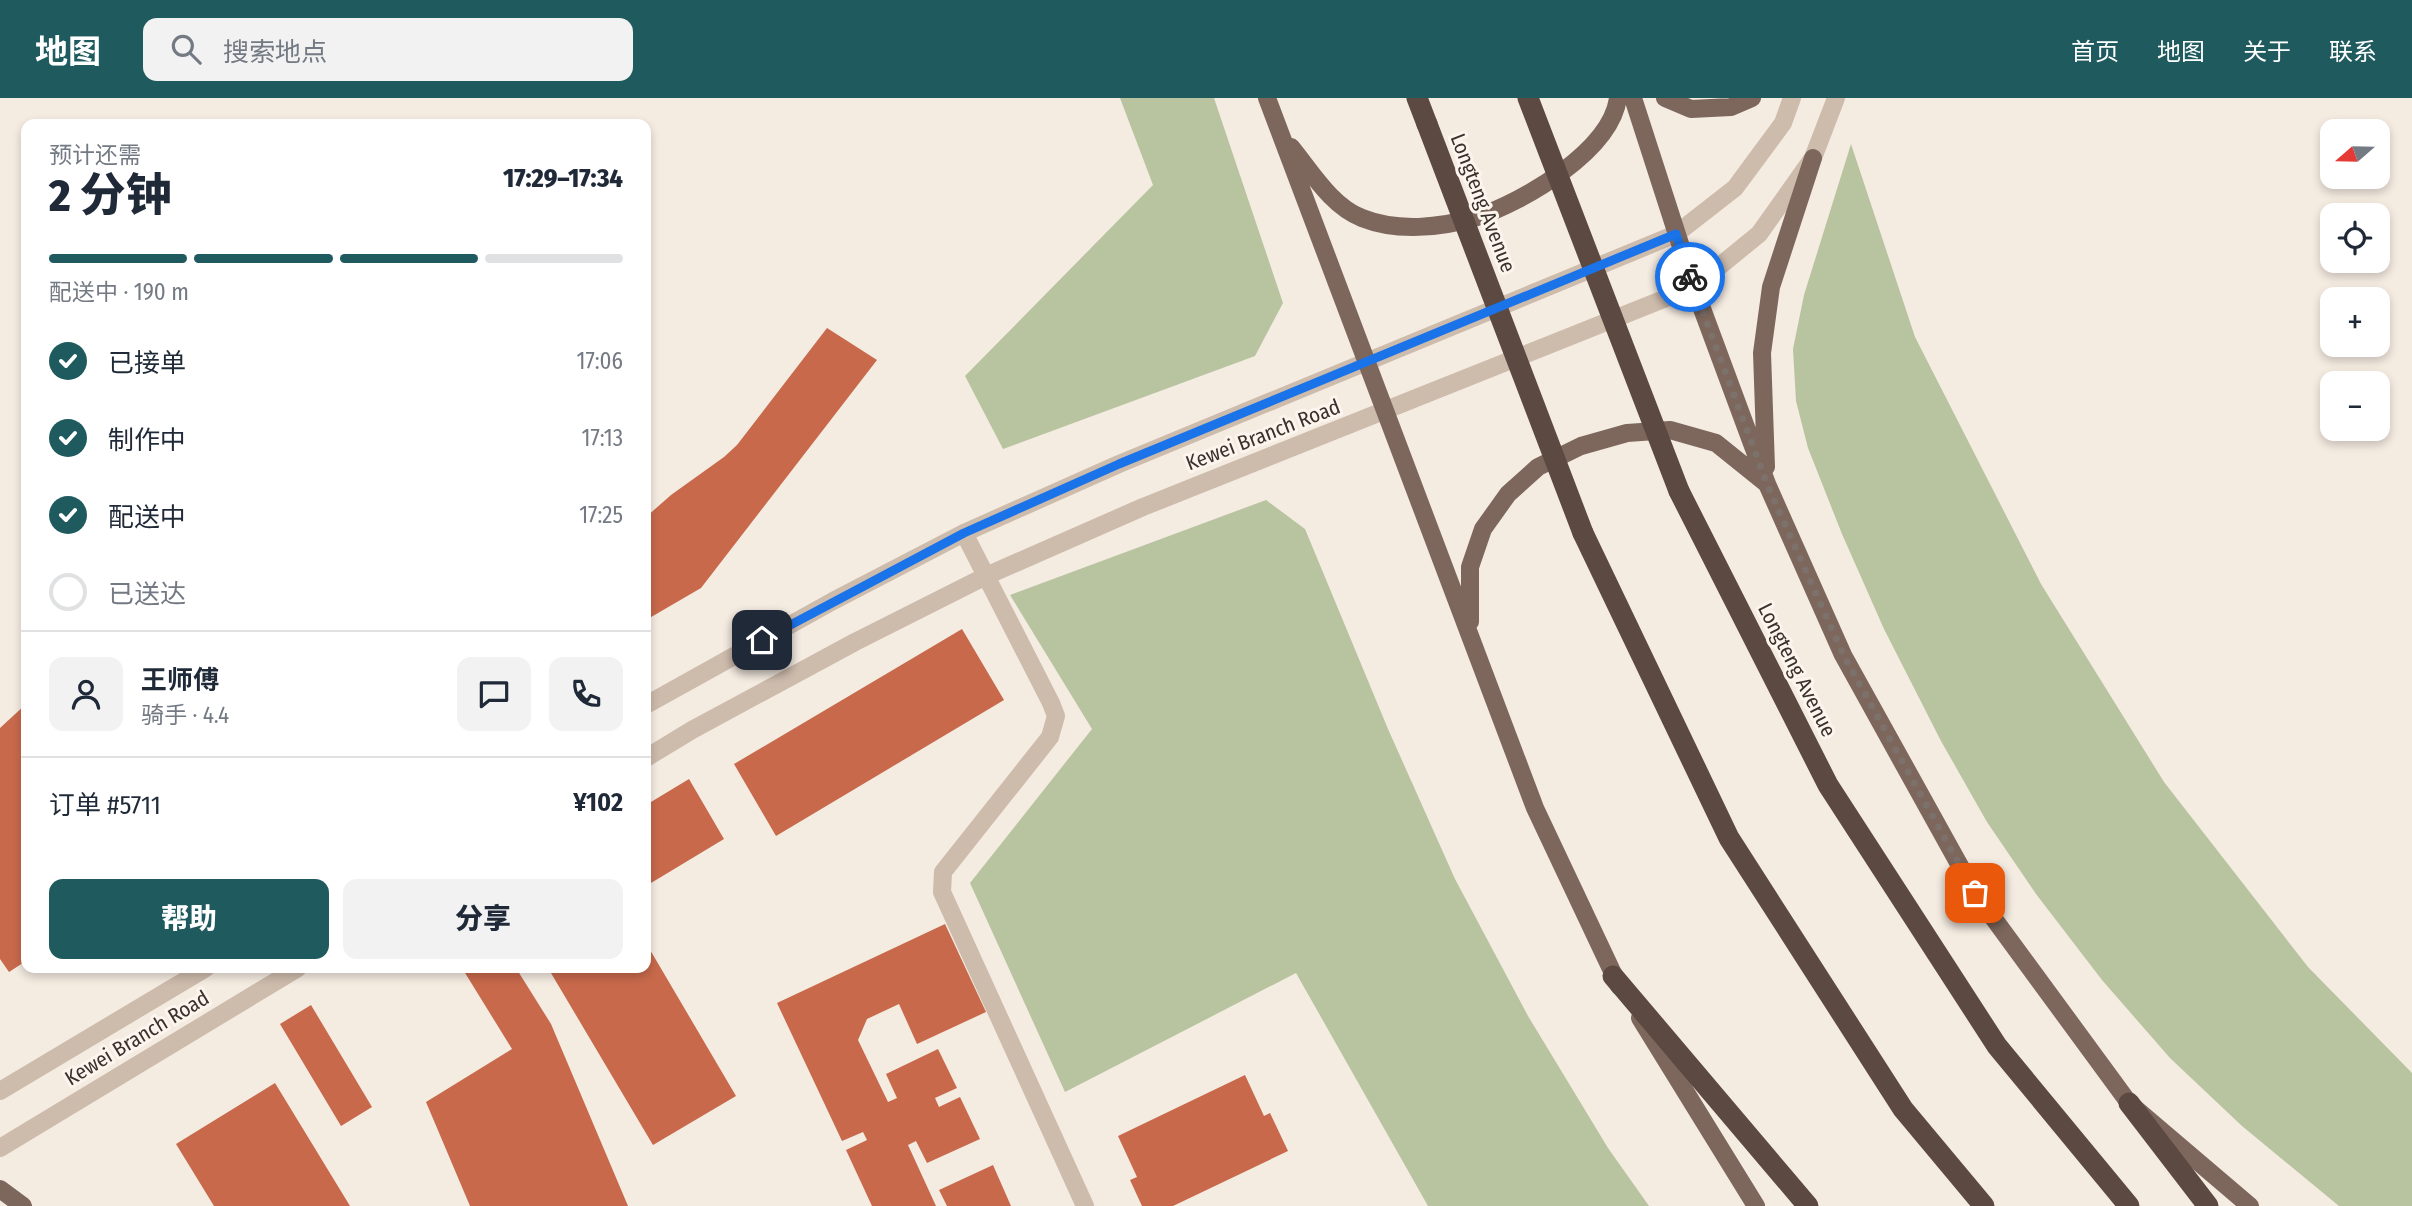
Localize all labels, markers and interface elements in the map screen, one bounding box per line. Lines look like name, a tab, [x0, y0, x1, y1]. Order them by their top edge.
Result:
search box	[143, 18, 633, 81]
icon: search	[167, 30, 205, 68]
text: 地图	[35, 32, 101, 72]
text: 搜索地点	[223, 37, 327, 68]
text: 首页	[2071, 38, 2119, 66]
text: 地图	[2157, 38, 2205, 66]
text: 关于	[2243, 38, 2291, 66]
text: 联系	[2329, 38, 2377, 66]
north arrow	[2320, 119, 2390, 189]
map controls	[2320, 119, 2390, 441]
street label: Longteng Avenue	[1445, 130, 1521, 276]
text: 预计还需	[49, 141, 141, 169]
text: 17:29–17:34	[503, 163, 623, 194]
text: 2 分钟	[49, 168, 172, 223]
button: locate	[2320, 203, 2390, 273]
courier	[1655, 242, 1725, 312]
icon: bike	[1671, 258, 1709, 296]
text: 配送中 · 190 m	[49, 278, 189, 306]
button: +	[2320, 287, 2390, 357]
icon: check	[49, 342, 87, 380]
text: 17:06	[576, 347, 623, 375]
text: 已接单	[108, 348, 186, 379]
button: −	[2320, 371, 2390, 441]
street label: Kewei Branch Road	[1182, 394, 1344, 476]
icon: check	[49, 419, 87, 457]
text: 17:13	[581, 424, 623, 452]
text: 制作中	[108, 425, 186, 456]
icon: check	[49, 496, 87, 534]
text: 17:25	[579, 501, 623, 529]
text: 配送中	[108, 502, 186, 533]
text: 已送达	[108, 579, 186, 610]
street label: Longteng Avenue	[1752, 599, 1842, 741]
pin	[732, 610, 792, 670]
icon: home	[743, 621, 781, 659]
button: person	[49, 657, 123, 731]
button: chat	[457, 657, 531, 731]
button: phone	[549, 657, 623, 731]
text: 王师傅	[141, 665, 219, 696]
text: 骑手 · 4.4	[141, 701, 229, 729]
text: ¥102	[573, 787, 623, 818]
text: 订单 #5711	[49, 790, 161, 821]
pin	[1945, 863, 2005, 923]
icon: bag	[1956, 874, 1994, 912]
button: 帮助	[49, 879, 329, 959]
button: 分享	[343, 879, 623, 959]
street label: Kewei Branch Road	[60, 985, 214, 1091]

